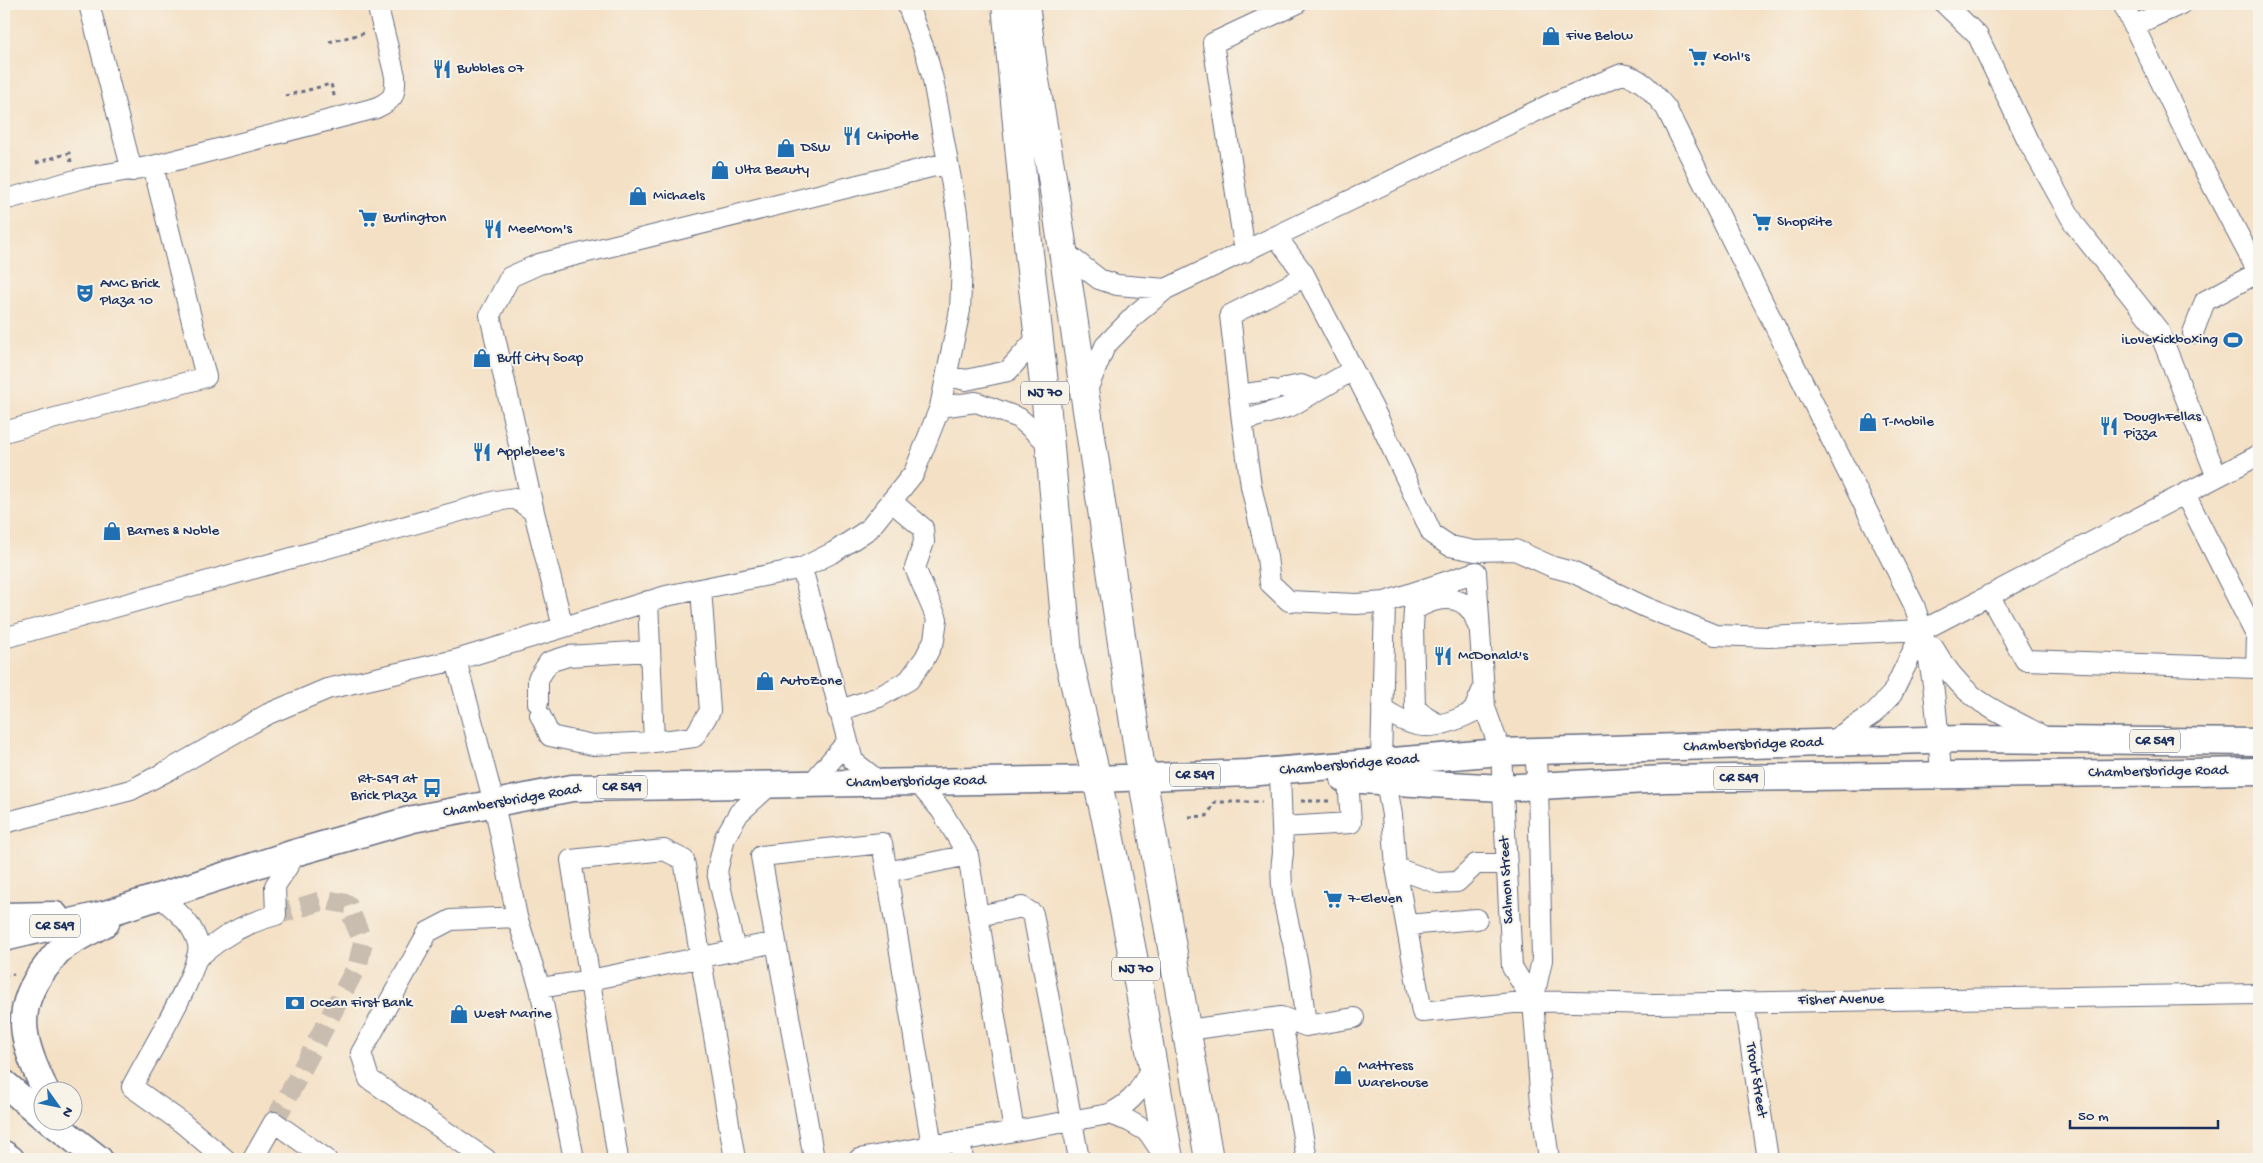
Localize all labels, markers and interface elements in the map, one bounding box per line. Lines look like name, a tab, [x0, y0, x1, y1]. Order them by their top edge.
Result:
shop icon: Five Below	[1540, 25, 1562, 47]
place label: Five Below	[1565, 27, 1633, 45]
supermarket icon: Kohl's	[1687, 46, 1709, 68]
place label: Kohl's	[1713, 48, 1750, 66]
restaurant icon: Bubbles 07	[431, 58, 453, 80]
place label: Bubbles 07	[456, 60, 525, 78]
restaurant icon: Chipotle	[841, 125, 863, 147]
place label: Chipotle	[867, 127, 919, 145]
shop icon: DSW	[775, 137, 797, 159]
place label: DSW	[800, 139, 831, 157]
shop icon: Ulta Beauty	[709, 159, 731, 181]
place label: Ulta Beauty	[735, 161, 810, 179]
shop icon: Michaels	[627, 185, 649, 207]
place label: Michaels	[653, 187, 705, 205]
supermarket icon: Burlington	[357, 207, 379, 229]
place label: Burlington	[382, 209, 446, 227]
supermarket icon: ShopRite	[1751, 211, 1773, 233]
place label: ShopRite	[1777, 213, 1832, 231]
restaurant icon: MeeMom's	[482, 218, 504, 240]
place label: MeeMom's	[508, 220, 573, 238]
place label: AMC Brick Plaza 10	[99, 275, 160, 310]
theatre icon: AMC Brick Plaza 10	[74, 282, 96, 304]
sports icon: iLoveKickboxing	[2222, 329, 2244, 351]
place label: iLoveKickboxing	[2121, 331, 2218, 349]
shop icon: Buff City Soap	[471, 347, 493, 369]
place label: Buff City Soap	[496, 349, 584, 367]
road number: NJ 70	[1021, 382, 1069, 404]
place label: DoughFellas Pizza	[2123, 408, 2202, 443]
shop icon: T-Mobile	[1857, 411, 1879, 433]
place label: T-Mobile	[1882, 413, 1934, 431]
restaurant icon: DoughFellas Pizza	[2098, 415, 2120, 437]
restaurant icon: Applebee's	[471, 441, 493, 463]
place label: Applebee's	[497, 443, 565, 461]
shop icon: Barnes & Noble	[101, 520, 123, 542]
place label: Barnes & Noble	[126, 522, 220, 540]
restaurant icon: McDonald's	[1432, 645, 1454, 667]
place label: McDonald's	[1458, 647, 1528, 665]
shop icon: AutoZone	[754, 670, 776, 692]
place label: AutoZone	[780, 672, 842, 690]
road number: CR 549	[2130, 729, 2180, 752]
street label: Chambersbridge Road	[1683, 734, 1824, 756]
street label: Chambersbridge Road	[1279, 750, 1420, 780]
street label: Chambersbridge Road	[2088, 762, 2229, 782]
road number: CR 549	[1170, 764, 1220, 786]
road number: CR 549	[1714, 766, 1764, 790]
place label: Rt-549 at Brick Plaza	[350, 770, 419, 805]
street label: Chambersbridge Road	[846, 772, 987, 792]
road number: CR 549	[597, 776, 647, 799]
bus stop icon: Rt-549 at Brick Plaza	[421, 777, 443, 799]
street label: Chambersbridge Road	[442, 780, 583, 822]
street label: Salmon Street	[1496, 834, 1518, 924]
supermarket icon: 7-Eleven	[1322, 888, 1344, 910]
place label: 7-Eleven	[1347, 890, 1402, 908]
road number: CR 549	[30, 914, 80, 938]
road number: NJ 70	[1112, 958, 1160, 981]
street label: Fisher Avenue	[1797, 990, 1885, 1010]
bank icon: Ocean First Bank	[284, 992, 306, 1014]
place label: Ocean First Bank	[310, 994, 413, 1012]
shop icon: West Marine	[448, 1003, 470, 1025]
place label: West Marine	[474, 1005, 552, 1023]
street label: Trout Street	[1741, 1040, 1771, 1121]
place label: Mattress Warehouse	[1358, 1057, 1429, 1092]
shop icon: Mattress Warehouse	[1332, 1064, 1354, 1086]
north arrow	[32, 1080, 82, 1130]
scale bar	[2070, 1098, 2218, 1130]
text: N	[57, 1103, 76, 1120]
text: 50 m	[2078, 1108, 2109, 1126]

